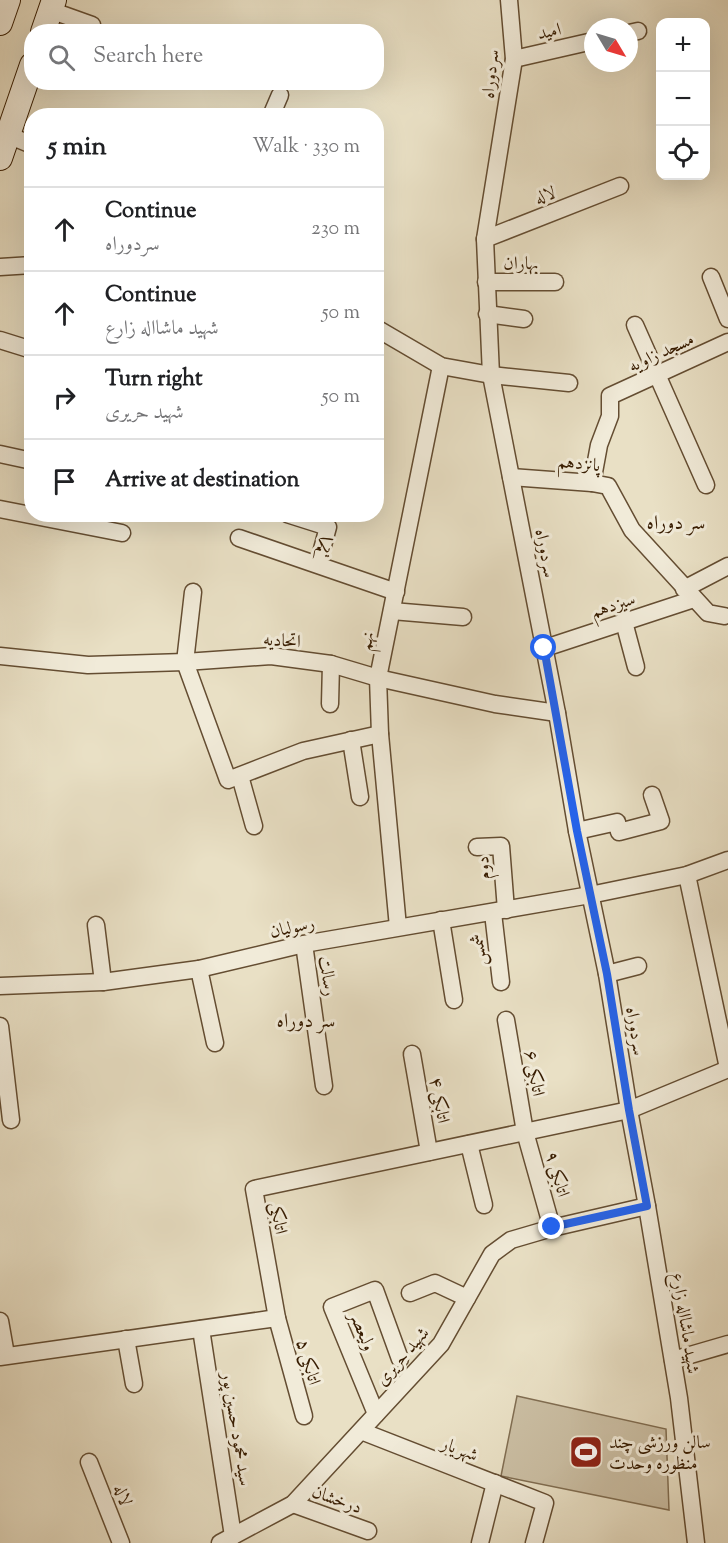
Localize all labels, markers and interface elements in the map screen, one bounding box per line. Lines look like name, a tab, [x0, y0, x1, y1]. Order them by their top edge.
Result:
street label: امید	[535, 18, 564, 48]
north arrow	[584, 18, 638, 72]
map controls	[656, 18, 710, 180]
button: +	[656, 18, 710, 72]
search box	[24, 24, 384, 90]
icon: search	[45, 41, 78, 74]
text: Search here	[93, 41, 203, 73]
street label: سردوراه	[476, 48, 507, 100]
button: −	[656, 72, 710, 126]
button: locate	[656, 126, 710, 180]
text: 5 min	[48, 129, 107, 166]
text: Walk · 330 m	[252, 133, 360, 162]
street label: لاله	[531, 181, 560, 213]
text: Continue	[105, 196, 196, 228]
icon: ahead	[48, 213, 81, 246]
text: 230 m	[311, 215, 360, 244]
text: سردوراه	[105, 231, 160, 260]
street label: بهاران	[503, 252, 539, 278]
text: Continue	[105, 280, 196, 312]
icon: ahead	[48, 297, 81, 330]
text: 50 m	[322, 299, 360, 328]
text: شهید ماشااله زارع	[105, 315, 219, 344]
street label: مسجد زاویه	[625, 327, 699, 380]
text: Turn right	[105, 364, 202, 396]
icon: right	[48, 381, 81, 414]
text: 50 m	[322, 383, 360, 412]
text: شهید حریری	[105, 399, 184, 428]
street label: پانزدهم	[556, 450, 603, 482]
icon: arrive	[48, 465, 81, 498]
text: Arrive at destination	[105, 465, 300, 497]
district label: سر دوراه	[647, 510, 705, 539]
street label: سردوراه	[527, 527, 561, 580]
street label: یکم	[311, 532, 337, 564]
street label: سیزدهم	[588, 587, 640, 628]
street label: اتحادیه	[262, 628, 302, 656]
street label: نهم	[353, 629, 385, 654]
route start	[530, 634, 556, 660]
street label: دوم	[471, 855, 500, 881]
street label: رسولیان	[267, 912, 317, 946]
street label: شمس	[465, 933, 495, 967]
street label: رسالت	[310, 954, 342, 998]
street label: سردوراه	[617, 1005, 651, 1058]
district label: سر دوراه	[277, 1008, 335, 1037]
street label: اتابکی ۶	[516, 1048, 550, 1099]
street label: اتابکی ۴	[421, 1075, 455, 1126]
street label: اتابکی ۹	[537, 1149, 575, 1201]
street label: اتابکی	[261, 1200, 293, 1237]
route end	[538, 1213, 564, 1239]
street label: شهید ماشااله زارع	[663, 1271, 705, 1376]
street label: ولیعصر	[341, 1306, 381, 1355]
street label: شهید حریری	[370, 1322, 437, 1393]
street label: اتابکی ۵	[288, 1337, 326, 1389]
street label: سید محمود حسین پور	[213, 1369, 257, 1488]
street label: شهریار	[435, 1431, 481, 1470]
place label: سالن ورزشی چند منظوره وحدت	[609, 1431, 711, 1478]
sports icon: سالن ورزشی چند منظوره وحدت	[568, 1434, 604, 1470]
street label: درخشان	[308, 1480, 365, 1522]
street label: لاله	[105, 1481, 137, 1511]

